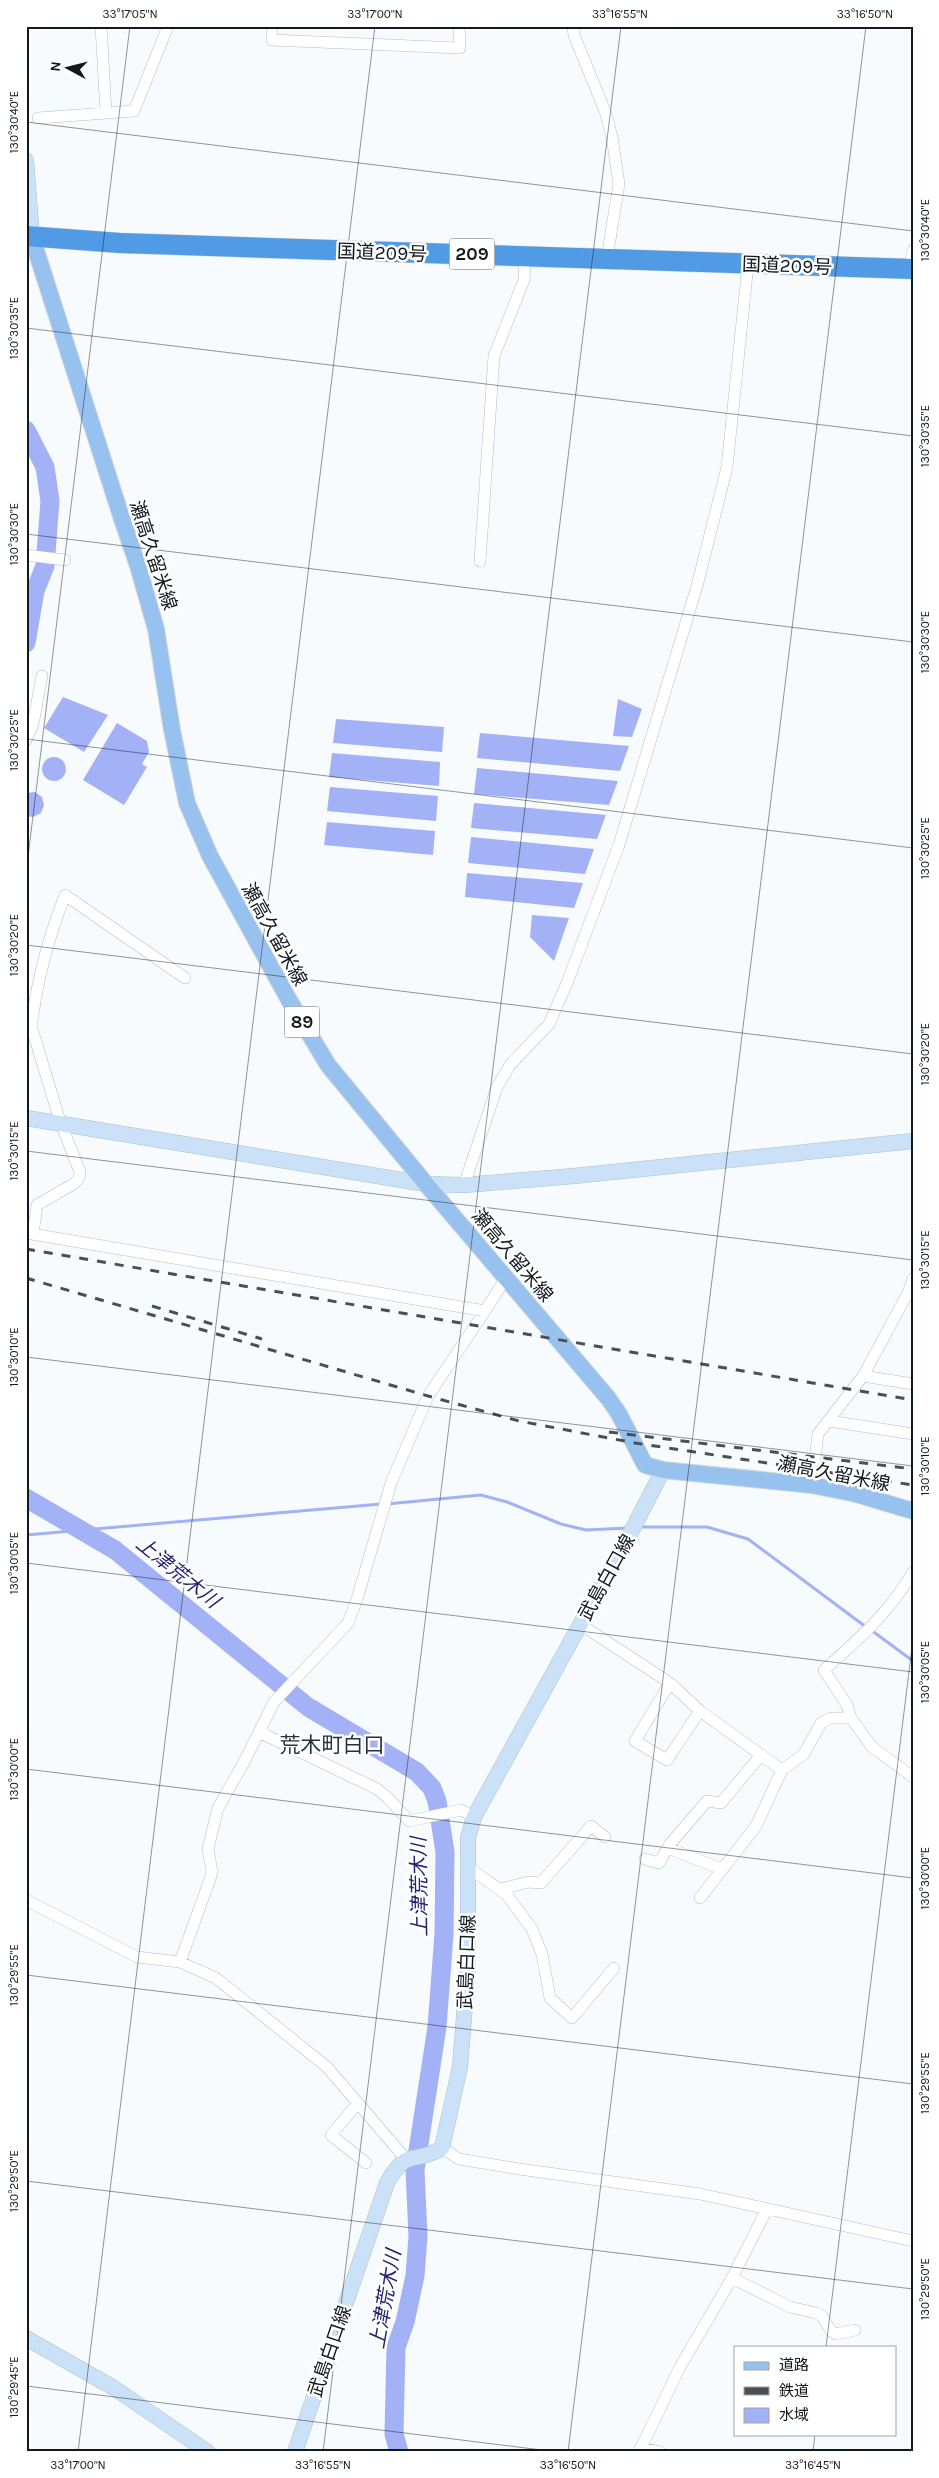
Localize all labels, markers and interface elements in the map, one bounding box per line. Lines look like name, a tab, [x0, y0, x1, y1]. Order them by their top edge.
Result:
text: 33°17'05"N	[102, 7, 158, 21]
text: 33°17'00"N	[347, 7, 403, 21]
text: 33°16'55"N	[592, 7, 648, 21]
text: 33°16'50"N	[837, 7, 893, 21]
north arrow	[42, 42, 92, 92]
text: N	[47, 60, 65, 72]
text: 130°30'40"E	[7, 91, 21, 153]
text: 130°30'40"E	[918, 199, 932, 261]
road number: 209	[450, 238, 494, 270]
street label: 国道209号	[336, 240, 427, 266]
street label: 国道209号	[741, 253, 832, 279]
text: 130°30'35"E	[7, 297, 21, 359]
text: 130°30'35"E	[918, 405, 932, 467]
street label: 瀬高久留米線	[125, 498, 181, 613]
text: 130°30'30"E	[7, 503, 21, 565]
text: 130°30'30"E	[918, 611, 932, 673]
text: 130°30'25"E	[7, 709, 21, 771]
text: 130°30'25"E	[918, 817, 932, 879]
street label: 瀬高久留米線	[237, 879, 311, 990]
text: 130°30'20"E	[7, 914, 21, 976]
road number: 89	[284, 1006, 320, 1038]
text: 130°30'20"E	[918, 1023, 932, 1085]
text: 130°30'15"E	[7, 1121, 21, 1181]
street label: 瀬高久留米線	[467, 1205, 557, 1306]
text: 130°30'15"E	[918, 1230, 932, 1290]
text: 130°30'10"E	[7, 1327, 21, 1387]
text: 130°30'10"E	[918, 1436, 932, 1496]
street label: 瀬高久留米線	[776, 1452, 892, 1496]
street label: 武島白口線	[574, 1531, 640, 1624]
text: 130°30'05"E	[7, 1532, 21, 1594]
water label: 上津荒木川	[132, 1532, 225, 1614]
text: 130°30'05"E	[918, 1641, 932, 1703]
district label: 荒木町白口	[280, 1733, 385, 1757]
text: 130°30'00"E	[7, 1738, 21, 1800]
water label: 上津荒木川	[407, 1835, 432, 1937]
text: 130°30'00"E	[918, 1847, 932, 1909]
street label: 武島白口線	[454, 1914, 480, 2010]
text: 130°29'55"E	[7, 1944, 21, 2006]
text: 130°29'55"E	[918, 2052, 932, 2114]
text: 130°29'50"E	[7, 2150, 21, 2212]
water label: 上津荒木川	[365, 2246, 406, 2350]
text: 130°29'50"E	[918, 2258, 932, 2320]
street label: 武島白口線	[304, 2303, 356, 2400]
legend	[734, 2346, 896, 2436]
text: 130°29'45"E	[7, 2356, 21, 2418]
text: 道路	[779, 2356, 809, 2374]
text: 鉄道	[779, 2382, 809, 2400]
text: 水域	[779, 2406, 809, 2424]
text: 33°17'00"N	[50, 2458, 106, 2472]
text: 33°16'55"N	[295, 2458, 351, 2472]
text: 33°16'50"N	[540, 2458, 596, 2472]
text: 33°16'45"N	[785, 2458, 841, 2472]

